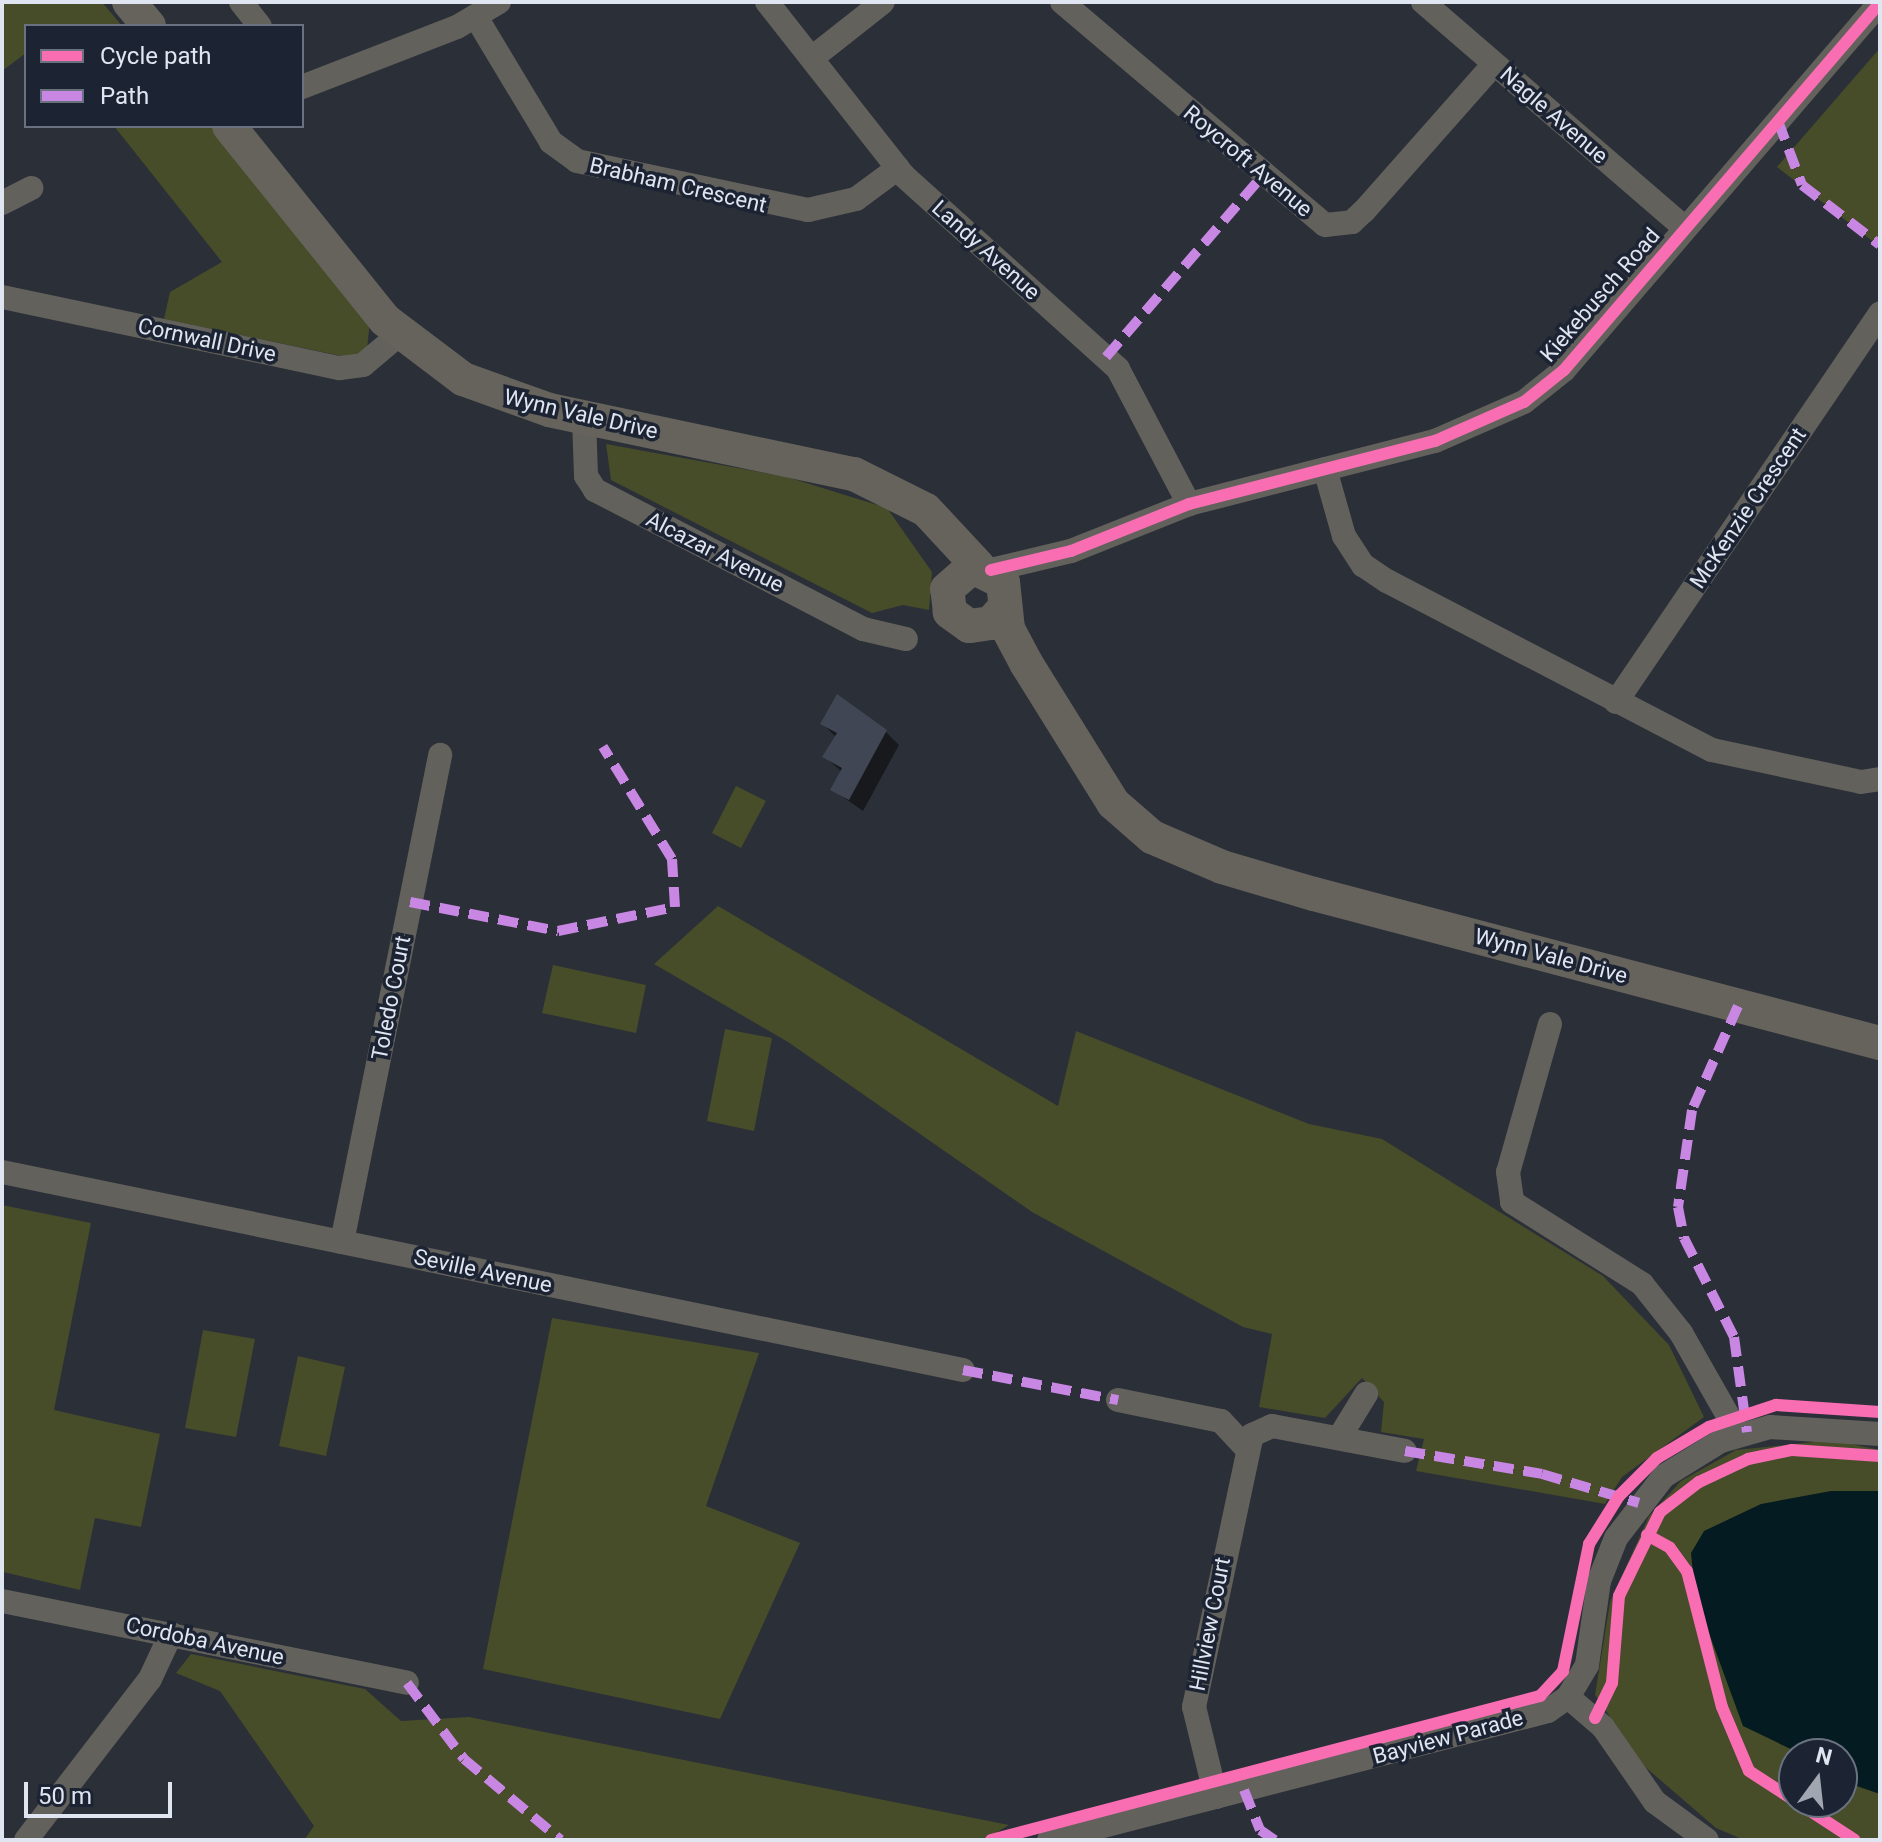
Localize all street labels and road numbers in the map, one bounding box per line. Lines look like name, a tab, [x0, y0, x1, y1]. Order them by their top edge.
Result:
street label: Nagle Avenue	[1495, 61, 1613, 169]
street label: Roycroft Avenue	[1178, 100, 1318, 222]
street label: Brabham Crescent	[587, 152, 769, 218]
street label: Landy Avenue	[927, 195, 1045, 305]
street label: Kiekebusch Road	[1535, 223, 1665, 367]
street label: Cornwall Drive	[136, 312, 278, 368]
street label: Wynn Vale Drive	[502, 383, 660, 445]
street label: McKenzie Crescent	[1684, 422, 1812, 594]
street label: Alcazar Avenue	[642, 506, 788, 598]
street label: Wynn Vale Drive	[1472, 923, 1630, 989]
street label: Toledo Court	[366, 934, 416, 1062]
street label: Seville Avenue	[412, 1243, 554, 1299]
street label: Hillview Court	[1184, 1555, 1236, 1693]
street label: Cordoba Avenue	[124, 1611, 286, 1671]
street label: Bayview Parade	[1370, 1704, 1526, 1770]

